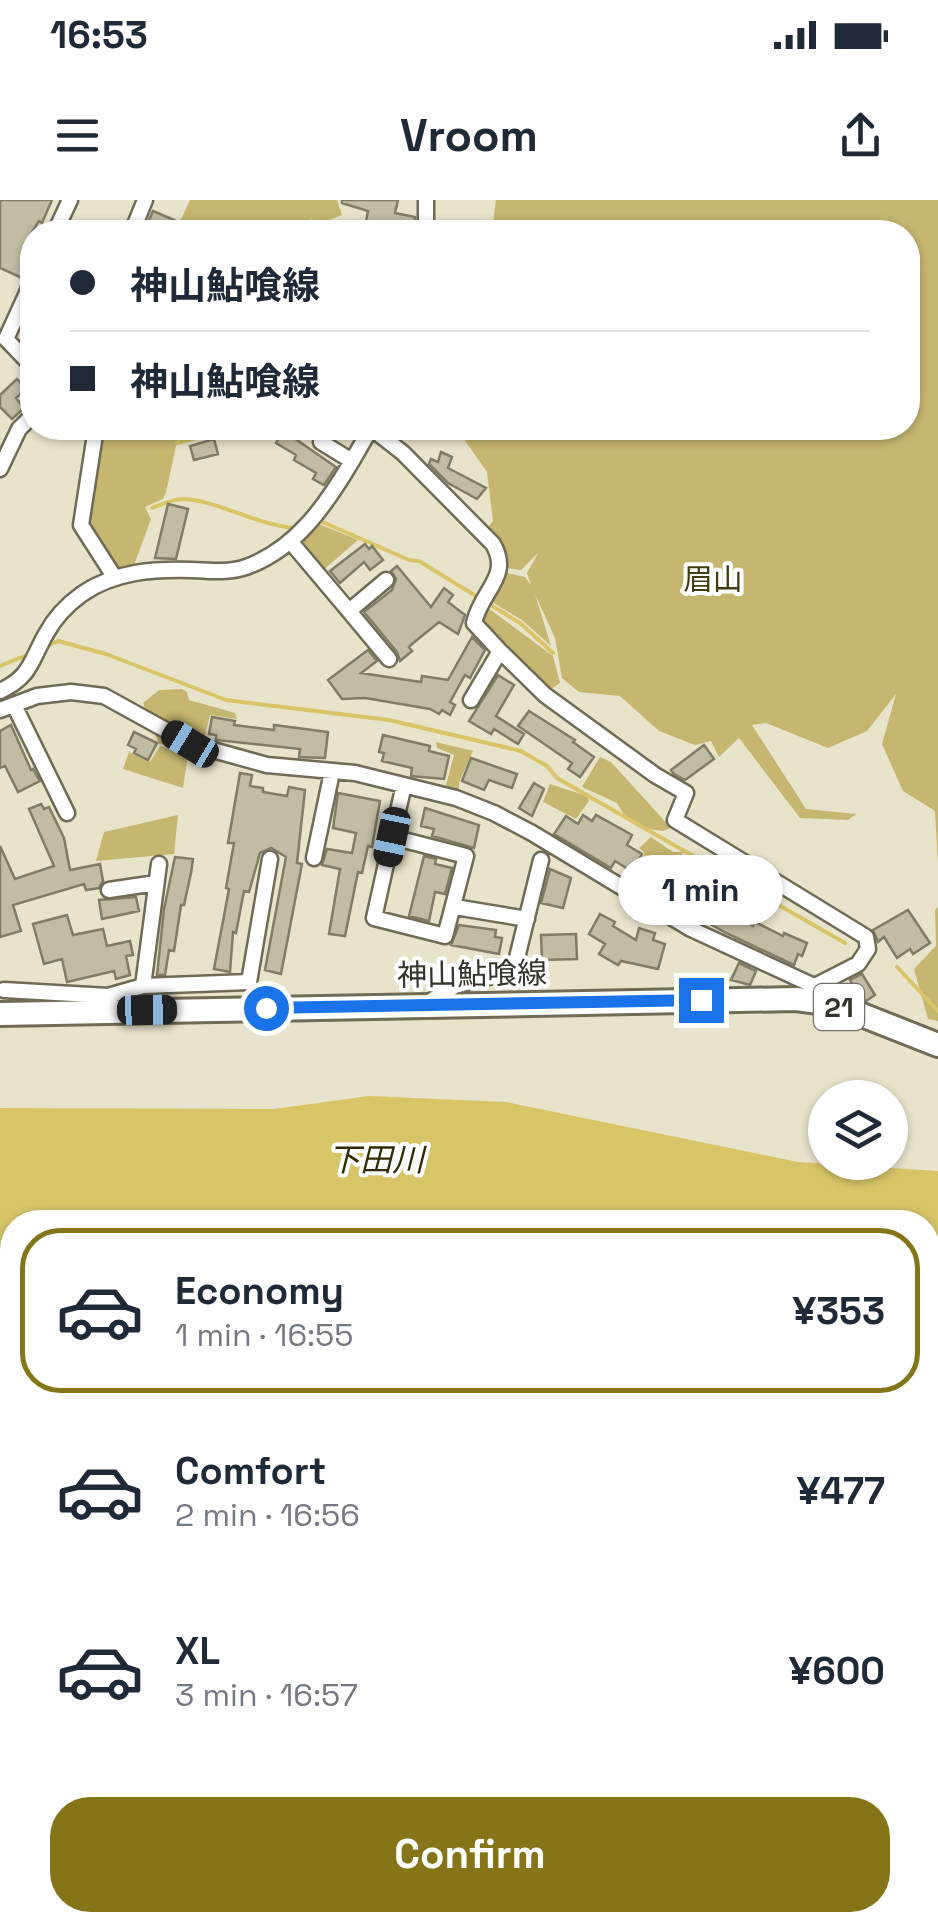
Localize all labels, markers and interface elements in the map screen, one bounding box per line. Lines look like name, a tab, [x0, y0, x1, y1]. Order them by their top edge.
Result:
text: 16:53	[50, 11, 148, 59]
text: Vroom	[400, 107, 538, 164]
icon: menu	[50, 108, 105, 163]
icon: share	[833, 108, 888, 163]
text: 神山鮎喰線	[130, 262, 320, 310]
text: 神山鮎喰線	[130, 358, 320, 406]
park label: 眉山	[683, 560, 743, 599]
car	[157, 716, 223, 772]
car	[371, 805, 413, 869]
callout: 1 min	[618, 855, 784, 925]
text: 1 min	[661, 870, 740, 910]
street label: 神山鮎喰線	[397, 953, 547, 995]
route end	[679, 978, 724, 1023]
road number: 21	[814, 984, 864, 1030]
route start	[244, 986, 289, 1031]
car	[117, 994, 177, 1026]
map controls	[808, 1080, 908, 1180]
button: layers	[808, 1080, 908, 1180]
water label: 下田川	[328, 1140, 427, 1180]
icon: car	[55, 1266, 145, 1356]
text: Economy	[175, 1267, 344, 1315]
text: ¥353	[792, 1287, 885, 1335]
text: 1 min · 16:55	[175, 1315, 353, 1355]
icon: car	[55, 1446, 145, 1536]
text: Comfort	[175, 1447, 326, 1495]
text: ¥477	[797, 1467, 885, 1515]
text: 2 min · 16:56	[175, 1495, 360, 1535]
icon: car	[55, 1626, 145, 1716]
text: XL	[175, 1627, 220, 1675]
text: ¥600	[789, 1647, 885, 1695]
text: 3 min · 16:57	[175, 1675, 358, 1715]
button: Confirm	[50, 1797, 890, 1912]

